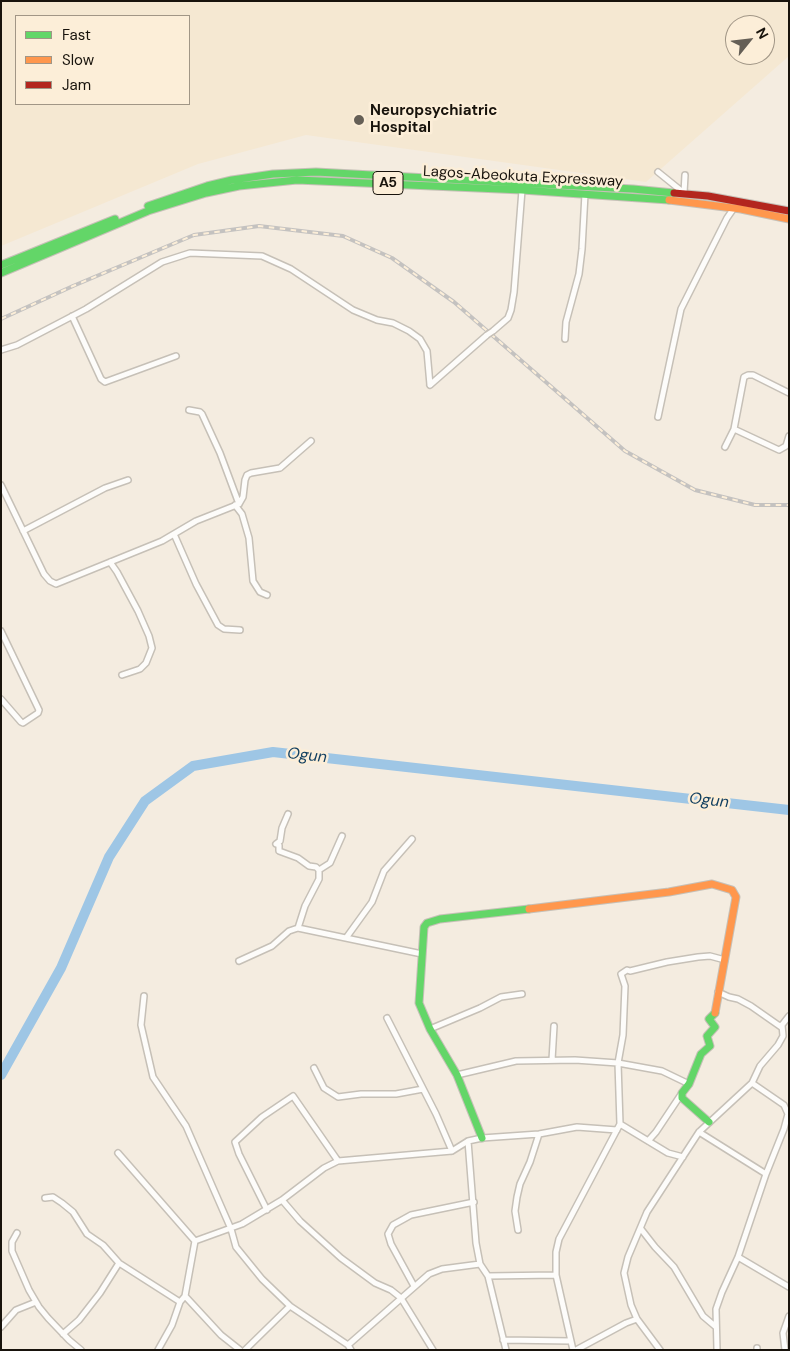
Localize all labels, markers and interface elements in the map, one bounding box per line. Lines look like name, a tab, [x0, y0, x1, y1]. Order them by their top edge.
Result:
legend	[15, 15, 190, 105]
north arrow	[725, 15, 775, 65]
text: N	[752, 24, 773, 42]
text: Fast	[62, 25, 91, 45]
text: Slow	[62, 50, 94, 70]
text: Jam	[62, 75, 91, 95]
place label: Neuropsychiatric Hospital	[370, 102, 497, 137]
marker: Neuropsychiatric Hospital	[352, 113, 366, 127]
street label: Lagos-Abeokuta Expressway	[422, 163, 624, 191]
road number: A5	[373, 172, 403, 194]
water label: Ogun	[286, 744, 328, 768]
water label: Ogun	[688, 789, 730, 813]

